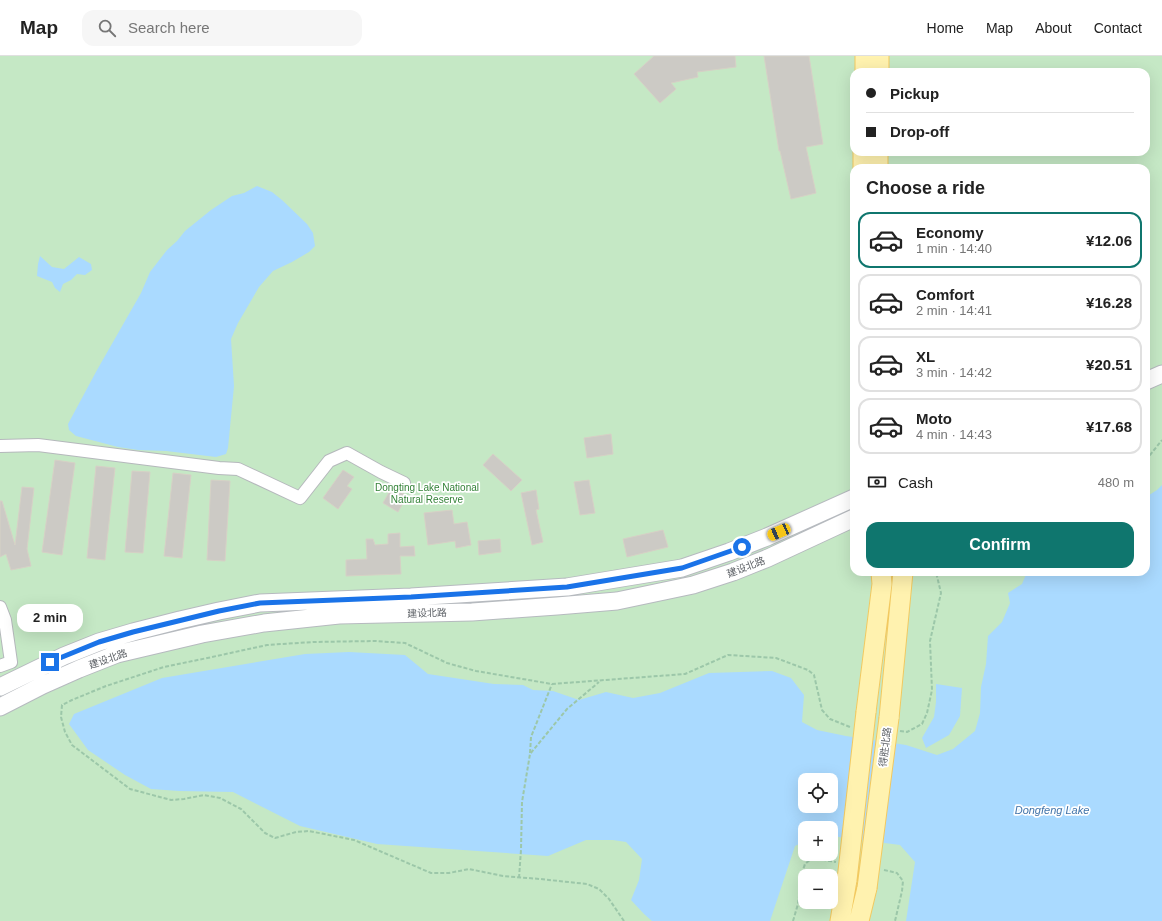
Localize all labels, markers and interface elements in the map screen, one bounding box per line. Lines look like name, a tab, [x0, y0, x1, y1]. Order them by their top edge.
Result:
search box	[82, 10, 362, 46]
text: Map	[20, 17, 58, 38]
icon: search	[96, 17, 118, 39]
text: Search here	[128, 19, 210, 36]
text: Home	[927, 20, 964, 36]
text: Map	[986, 20, 1013, 36]
text: About	[1035, 20, 1072, 36]
text: Contact	[1094, 20, 1142, 36]
text: Pickup	[890, 85, 939, 102]
text: Drop-off	[890, 123, 949, 140]
text: Choose a ride	[866, 178, 985, 198]
icon: car	[868, 222, 904, 258]
text: Economy	[916, 224, 984, 241]
text: ¥12.06	[1086, 232, 1132, 249]
text: 1 min · 14:40	[916, 241, 992, 256]
icon: car	[868, 284, 904, 320]
text: Comfort	[916, 286, 974, 303]
text: ¥16.28	[1086, 294, 1132, 311]
text: 2 min · 14:41	[916, 303, 992, 318]
icon: car	[868, 346, 904, 382]
text: XL	[916, 348, 935, 365]
text: ¥20.51	[1086, 356, 1132, 373]
text: 3 min · 14:42	[916, 365, 992, 380]
icon: car	[868, 408, 904, 444]
text: Moto	[916, 410, 952, 427]
text: ¥17.68	[1086, 418, 1132, 435]
text: 4 min · 14:43	[916, 427, 992, 442]
icon: cash	[866, 471, 888, 493]
text: Cash	[898, 474, 933, 491]
text: 480 m	[1098, 475, 1134, 490]
park label: Dongting Lake National Natural Reserve	[375, 482, 479, 505]
car	[766, 522, 792, 542]
button: Confirm	[866, 522, 1134, 568]
route start	[733, 538, 751, 556]
street label: 建设北路	[725, 555, 767, 579]
callout: 2 min	[17, 604, 83, 632]
street label: 建设北路	[407, 607, 447, 619]
text: 2 min	[33, 610, 67, 625]
street label: 建设北路	[87, 647, 129, 671]
route end	[41, 653, 59, 671]
street label: 得胜北路	[877, 726, 893, 768]
map controls	[798, 773, 838, 909]
button: locate	[798, 773, 838, 813]
water label: Dongfeng Lake	[1015, 804, 1089, 816]
button: +	[798, 821, 838, 861]
button: −	[798, 869, 838, 909]

